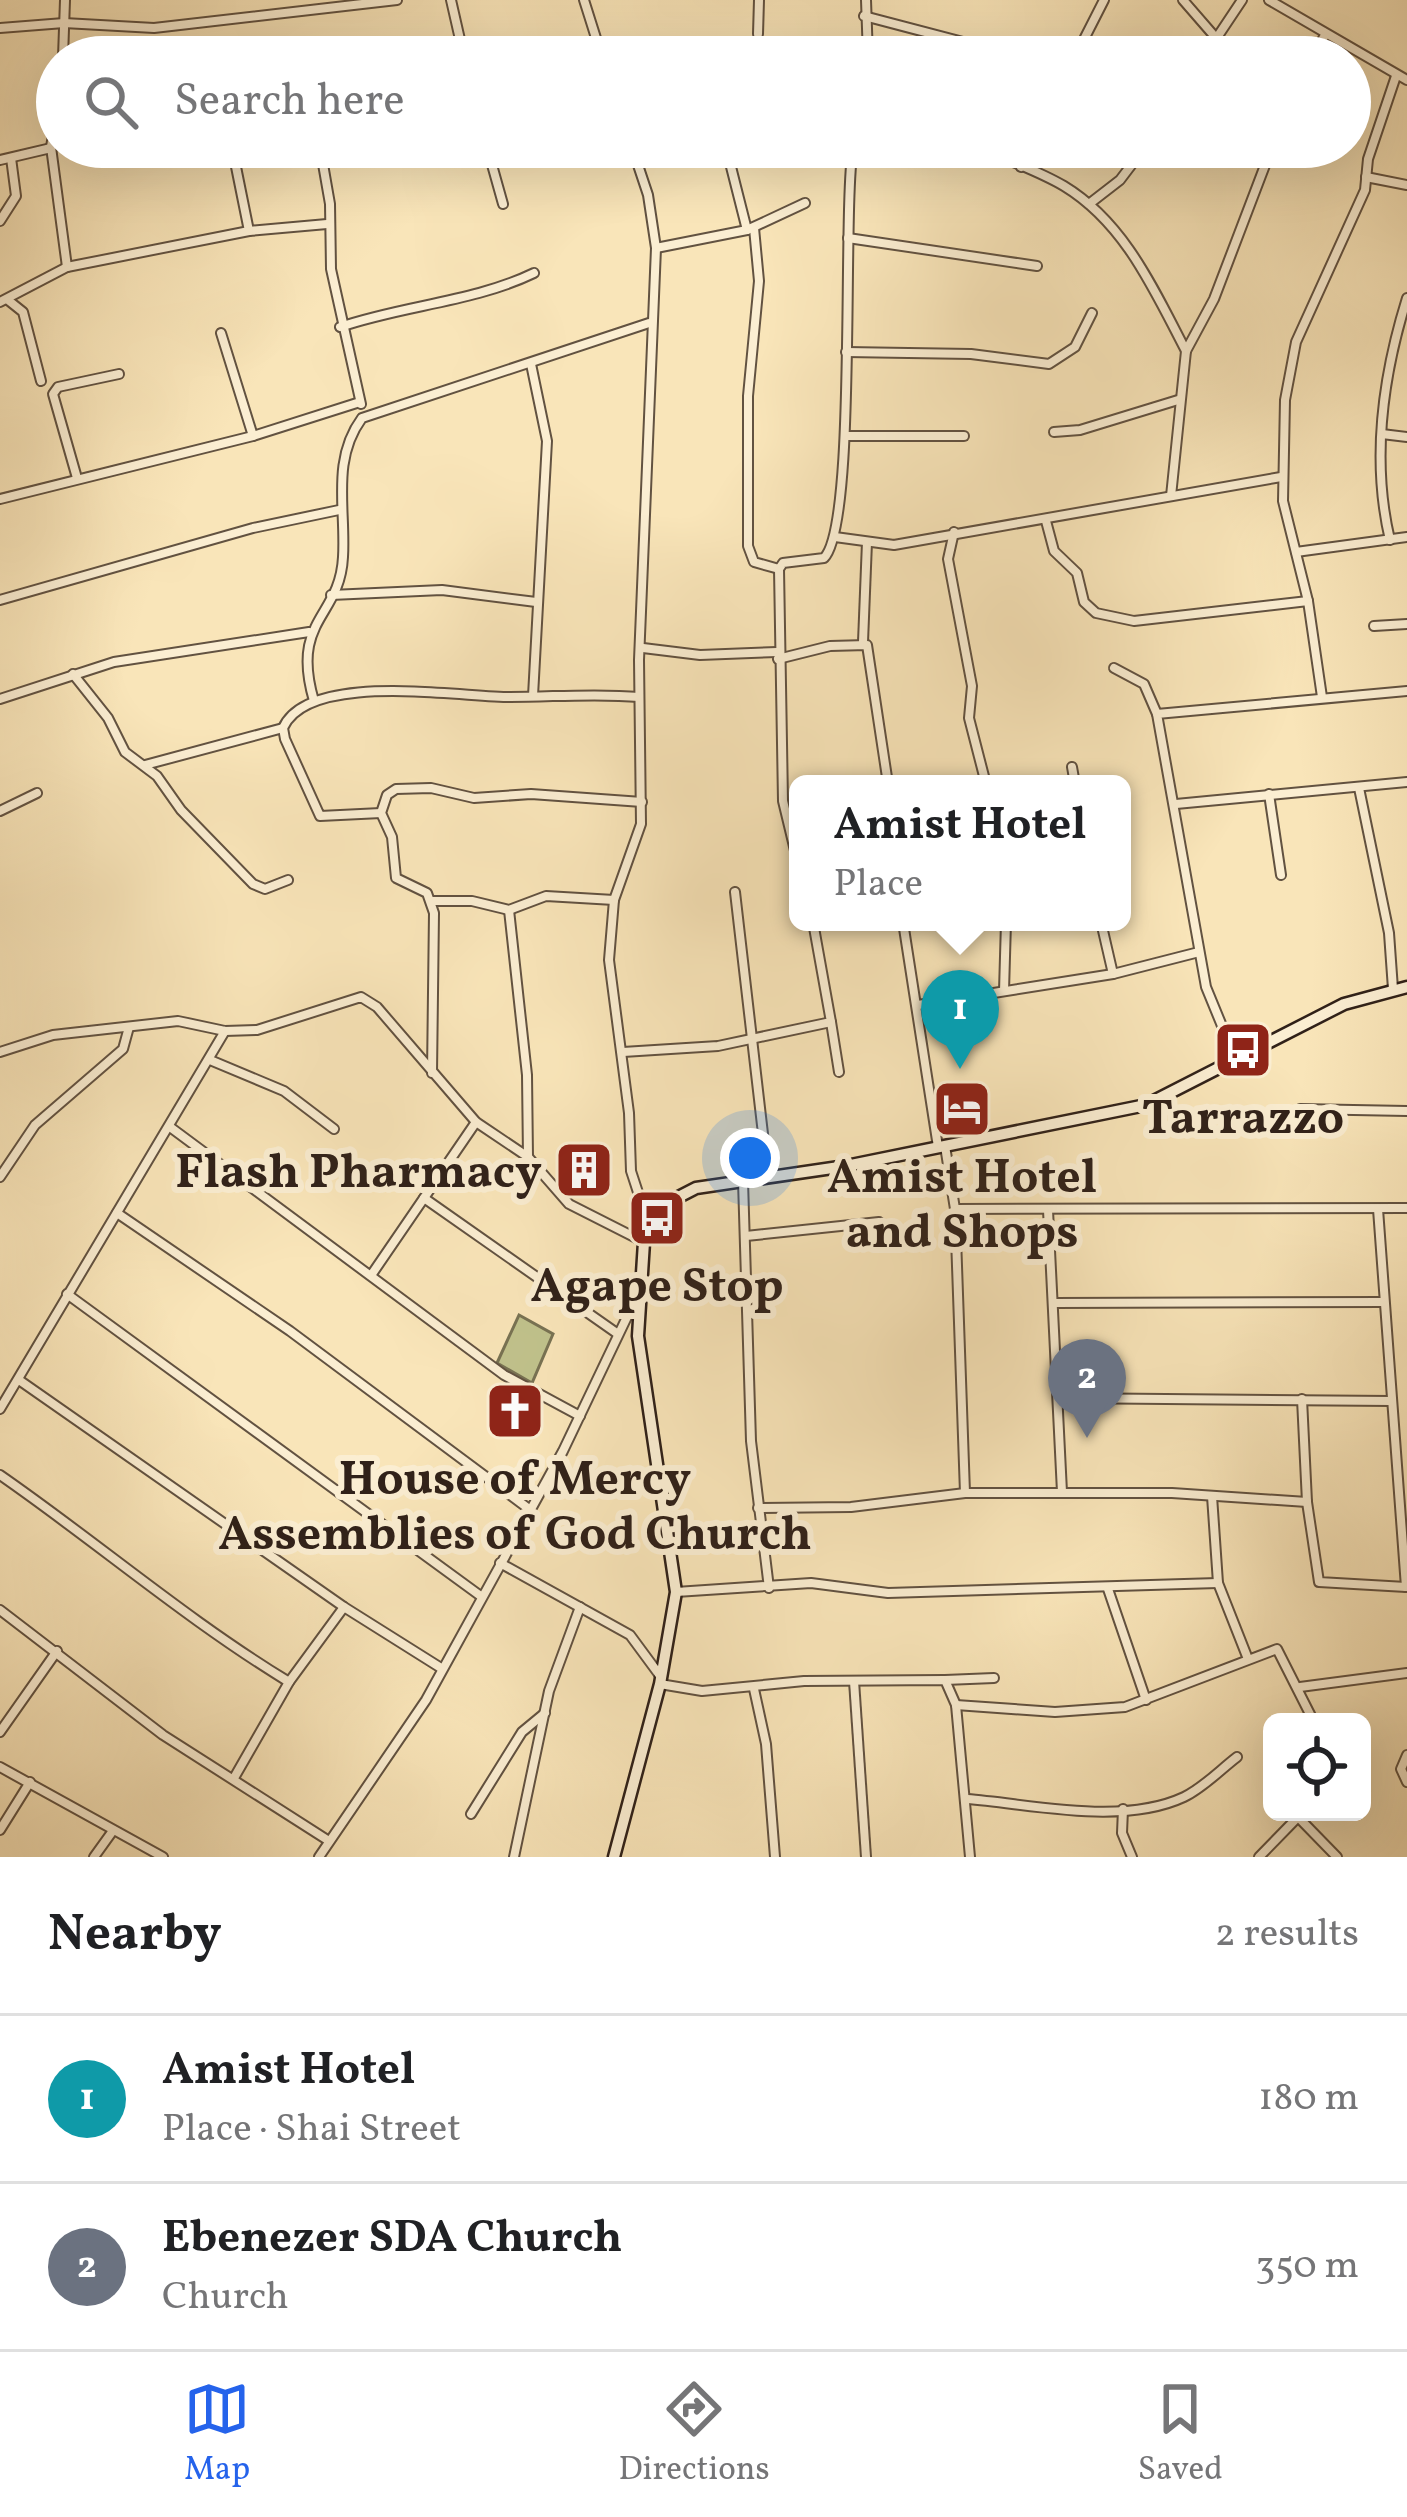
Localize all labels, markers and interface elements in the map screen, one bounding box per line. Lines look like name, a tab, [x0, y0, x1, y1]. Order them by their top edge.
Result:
search box	[36, 36, 1371, 168]
icon: search	[78, 69, 144, 135]
text: Search here	[174, 71, 405, 134]
popup	[789, 775, 1131, 931]
text: Amist Hotel	[833, 795, 1087, 858]
text: Place	[833, 858, 923, 912]
pin: 1	[921, 970, 999, 1069]
bus stop icon: Tarrazzo	[1212, 1019, 1274, 1081]
hotel icon: Amist Hotel and Shops	[931, 1078, 993, 1140]
place label: Tarrazzo	[1142, 1087, 1344, 1154]
your location	[720, 1128, 780, 1188]
building icon: Flash Pharmacy	[553, 1139, 615, 1201]
place label: Flash Pharmacy	[175, 1141, 542, 1208]
place label: Amist Hotel and Shops	[827, 1146, 1097, 1268]
bus stop icon: Agape Stop	[626, 1187, 688, 1249]
place label: Agape Stop	[531, 1255, 783, 1322]
pin: 2	[1048, 1339, 1126, 1438]
church icon: House of Mercy Assemblies of God Church	[484, 1380, 546, 1442]
place label: House of Mercy Assemblies of God Church	[218, 1448, 812, 1570]
map controls	[1263, 1713, 1371, 1821]
button: locate	[1263, 1713, 1371, 1821]
text: Nearby	[48, 1900, 222, 1971]
text: 2 results	[1215, 1908, 1359, 1962]
text: Amist Hotel	[162, 2040, 415, 2103]
text: 1	[79, 2072, 95, 2126]
text: 180 m	[1258, 2072, 1359, 2126]
text: Place · Shai Street	[162, 2103, 461, 2157]
text: Ebenezer SDA Church	[162, 2208, 622, 2271]
text: 2	[77, 2240, 97, 2294]
text: 350 m	[1255, 2240, 1359, 2294]
text: Church	[162, 2271, 289, 2325]
tab: Map	[184, 2376, 250, 2494]
tab: Directions	[618, 2376, 770, 2494]
tab: Saved	[1138, 2376, 1223, 2494]

